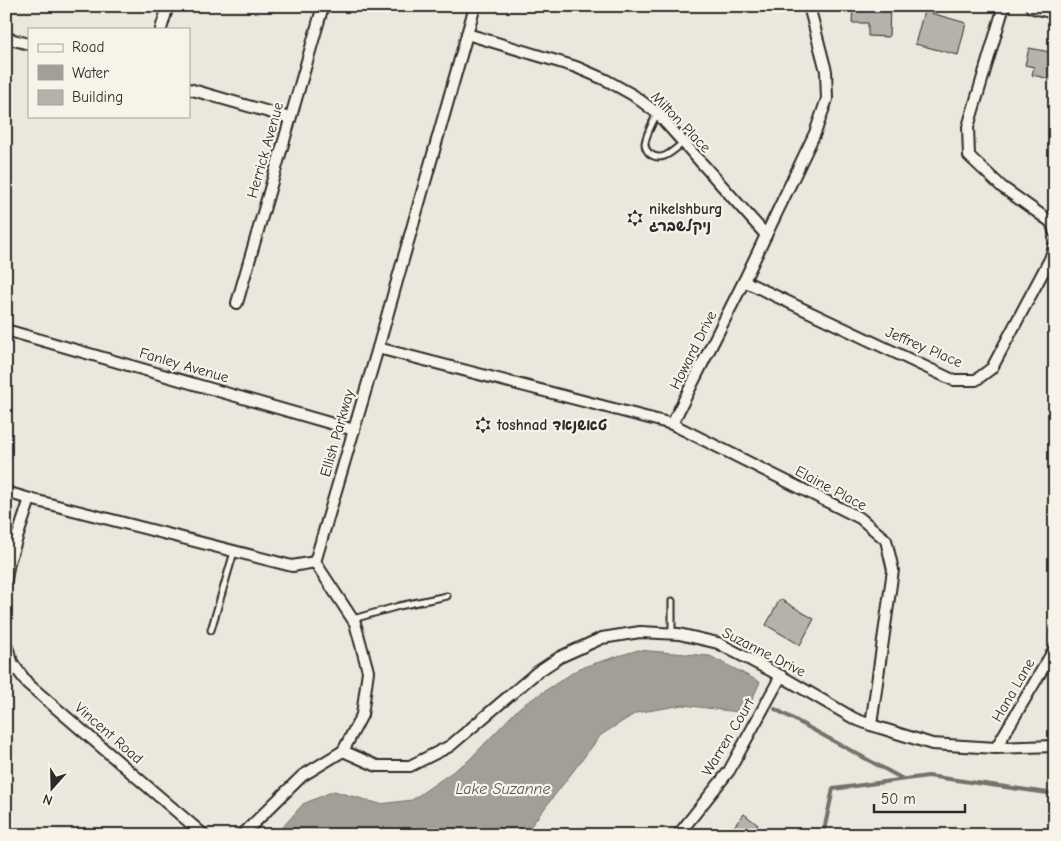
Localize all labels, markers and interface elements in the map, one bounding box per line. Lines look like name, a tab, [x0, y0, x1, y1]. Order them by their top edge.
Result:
legend	[28, 28, 190, 118]
text: Road	[72, 38, 104, 56]
text: Water	[72, 64, 109, 82]
text: Building	[72, 88, 123, 106]
street label: Milton Place	[647, 88, 715, 157]
street label: Herrick Avenue	[243, 100, 287, 200]
place label: nikelshburg ניקלשברג	[649, 200, 723, 236]
synagogue icon: nikelshburg ניקלשברג	[625, 208, 645, 228]
street label: Howard Drive	[665, 307, 721, 392]
street label: Jeffrey Place	[883, 323, 966, 371]
street label: Fanley Avenue	[137, 344, 231, 386]
street label: Ellish Parkway	[316, 387, 358, 479]
synagogue icon: toshnad טאשנאד	[473, 415, 493, 435]
place label: toshnad טאשנאד	[496, 416, 607, 434]
street label: Elaine Place	[792, 462, 870, 515]
street label: Suzanne Drive	[719, 623, 809, 681]
street label: Hana Lane	[988, 655, 1039, 725]
street label: Warren Court	[698, 694, 759, 779]
street label: Vincent Road	[71, 698, 147, 768]
north arrow	[28, 764, 78, 814]
water label: Lake Suzanne	[455, 780, 551, 798]
scale bar	[874, 781, 965, 813]
text: N	[41, 790, 55, 809]
text: 50 m	[881, 790, 916, 808]

